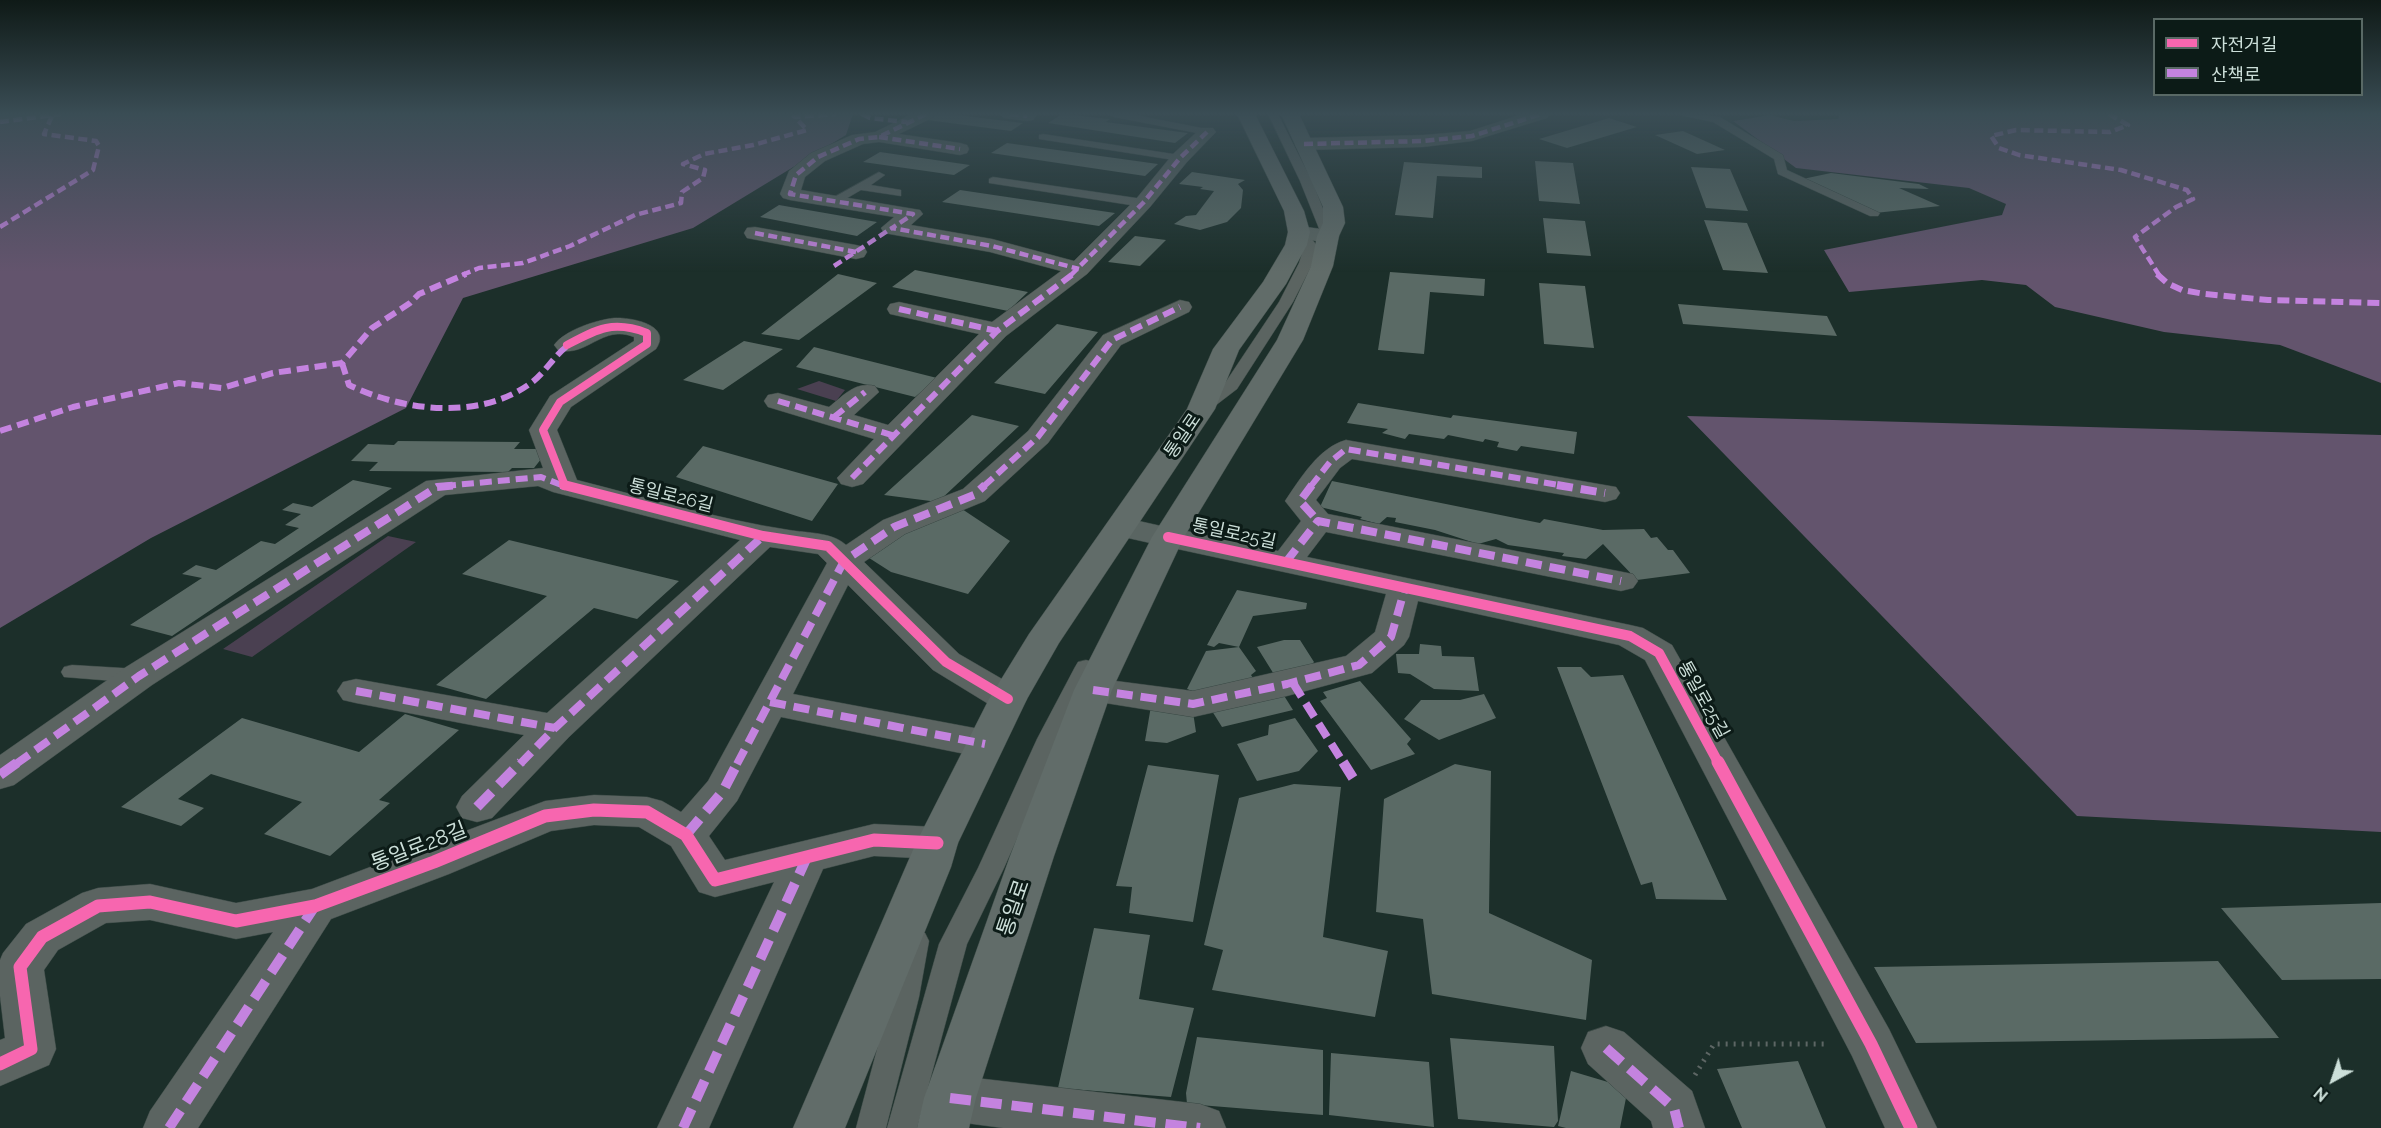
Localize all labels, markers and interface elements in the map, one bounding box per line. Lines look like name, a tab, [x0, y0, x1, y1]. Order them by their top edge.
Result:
legend	[2153, 18, 2363, 96]
text: 자전거길	[2211, 34, 2277, 55]
text: 산책로	[2211, 64, 2261, 85]
street label: 통일로	[1160, 409, 1206, 463]
street label: 통일로26길	[626, 475, 716, 517]
street label: 통일로25길	[1190, 515, 1278, 553]
street label: 통일로25길	[1673, 657, 1733, 743]
street label: 통일로28길	[367, 817, 471, 877]
street label: 통일로	[993, 876, 1035, 940]
north arrow	[2303, 1050, 2363, 1110]
text: N	[2310, 1083, 2332, 1105]

